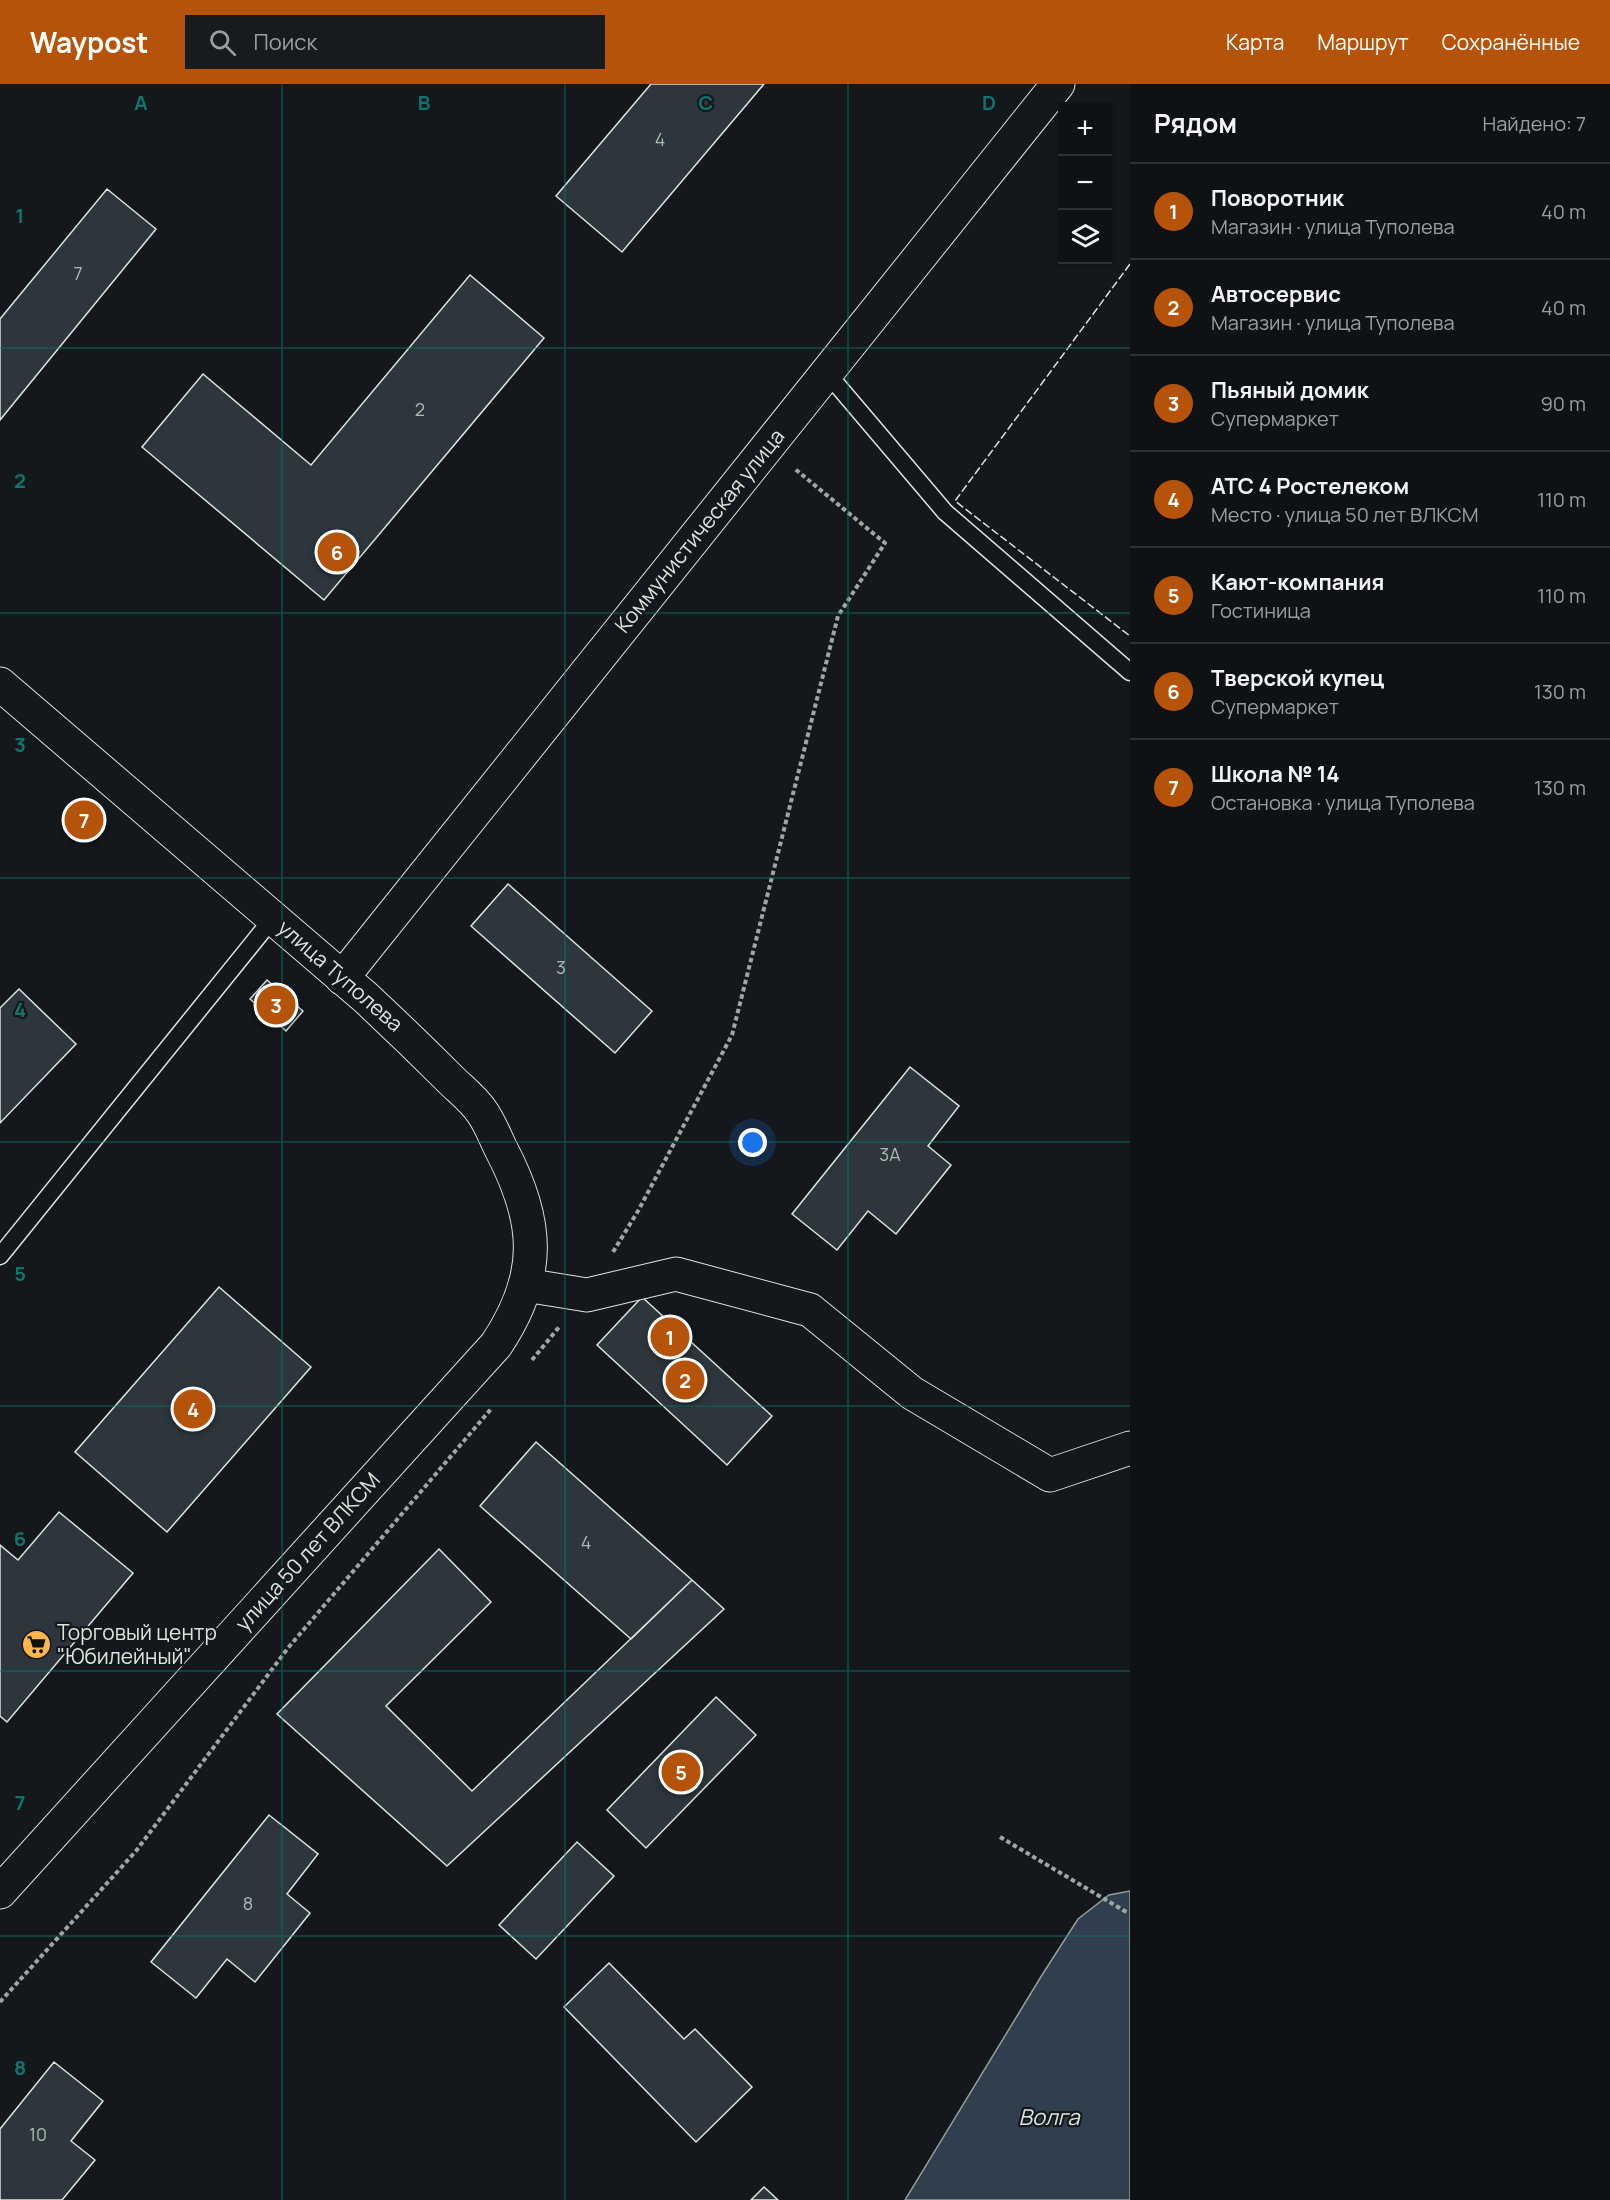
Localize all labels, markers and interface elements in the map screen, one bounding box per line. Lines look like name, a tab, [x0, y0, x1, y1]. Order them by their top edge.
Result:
search box	[185, 15, 605, 69]
text: Waypost	[30, 23, 149, 61]
icon: search	[206, 26, 239, 59]
text: Поиск	[254, 27, 317, 57]
text: Карта	[1226, 28, 1284, 56]
text: Маршрут	[1317, 28, 1409, 56]
text: Сохранённые	[1442, 28, 1580, 56]
text: A	[134, 89, 148, 116]
text: B	[418, 89, 431, 116]
text: C	[699, 89, 713, 116]
text: D	[982, 89, 996, 116]
map controls	[1058, 102, 1112, 264]
button: +	[1058, 102, 1112, 156]
text: Рядом	[1154, 105, 1237, 141]
text: Найдено: 7	[1482, 110, 1586, 137]
house number: 4	[655, 127, 665, 151]
button: −	[1058, 156, 1112, 210]
text: Поворотник	[1211, 183, 1344, 213]
text: 1	[1169, 198, 1178, 225]
text: 40 m	[1541, 198, 1586, 225]
text: 1	[16, 202, 24, 229]
button: layers	[1058, 210, 1112, 264]
text: Магазин · улица Туполева	[1211, 213, 1455, 240]
house number: 7	[73, 261, 83, 285]
text: Автосервис	[1211, 279, 1341, 309]
text: 2	[1168, 294, 1179, 321]
text: 40 m	[1541, 294, 1586, 321]
text: Магазин · улица Туполева	[1211, 309, 1455, 336]
text: Пьяный домик	[1211, 375, 1369, 405]
text: 3	[1168, 390, 1179, 417]
text: 90 m	[1540, 390, 1586, 417]
house number: 2	[415, 397, 425, 421]
text: Супермаркет	[1211, 405, 1339, 432]
street label: Коммунистическая улица	[608, 422, 790, 638]
text: 2	[14, 467, 26, 494]
text: АТС 4 Ростелеком	[1211, 471, 1409, 501]
text: 4	[1167, 486, 1180, 513]
text: 110 m	[1537, 486, 1586, 513]
text: Место · улица 50 лет ВЛКСМ	[1211, 501, 1479, 528]
pin: 6	[318, 530, 356, 574]
text: Кают-компания	[1211, 567, 1384, 597]
text: 5	[1168, 582, 1179, 609]
text: 110 m	[1537, 582, 1586, 609]
text: Гостиница	[1211, 597, 1311, 624]
text: Тверской купец	[1211, 663, 1384, 693]
text: 6	[1167, 678, 1180, 705]
text: 130 m	[1534, 678, 1586, 705]
text: Супермаркет	[1211, 693, 1339, 720]
text: 3	[14, 731, 26, 758]
text: Школа № 14	[1211, 759, 1340, 789]
text: 7	[1168, 774, 1179, 801]
text: 130 m	[1534, 774, 1586, 801]
text: Остановка · улица Туполева	[1211, 789, 1475, 816]
pin: 7	[64, 798, 104, 842]
street label: улица Туполева	[272, 913, 409, 1037]
house number: 3	[556, 955, 566, 979]
pin: 3	[256, 982, 296, 1028]
text: 4	[14, 996, 26, 1023]
your location	[738, 1128, 767, 1157]
house number: 3А	[879, 1142, 901, 1166]
text: 5	[14, 1260, 26, 1287]
pin: 1	[650, 1314, 690, 1360]
pin: 2	[666, 1358, 704, 1402]
pin: 4	[174, 1386, 212, 1432]
street label: улица 50 лет ВЛКСМ	[229, 1466, 386, 1636]
text: 6	[14, 1525, 26, 1552]
house number: 4	[581, 1530, 591, 1554]
place label: Торговый центр "Юбилейный"	[57, 1618, 217, 1670]
supermarket icon: Торговый центр "Юбилейный"	[20, 1629, 52, 1661]
pin: 5	[662, 1750, 700, 1794]
text: 7	[15, 1789, 25, 1816]
house number: 8	[243, 1891, 253, 1915]
text: 8	[14, 2054, 26, 2081]
water label: Волга	[1018, 2102, 1081, 2132]
house number: 10	[29, 2122, 47, 2146]

